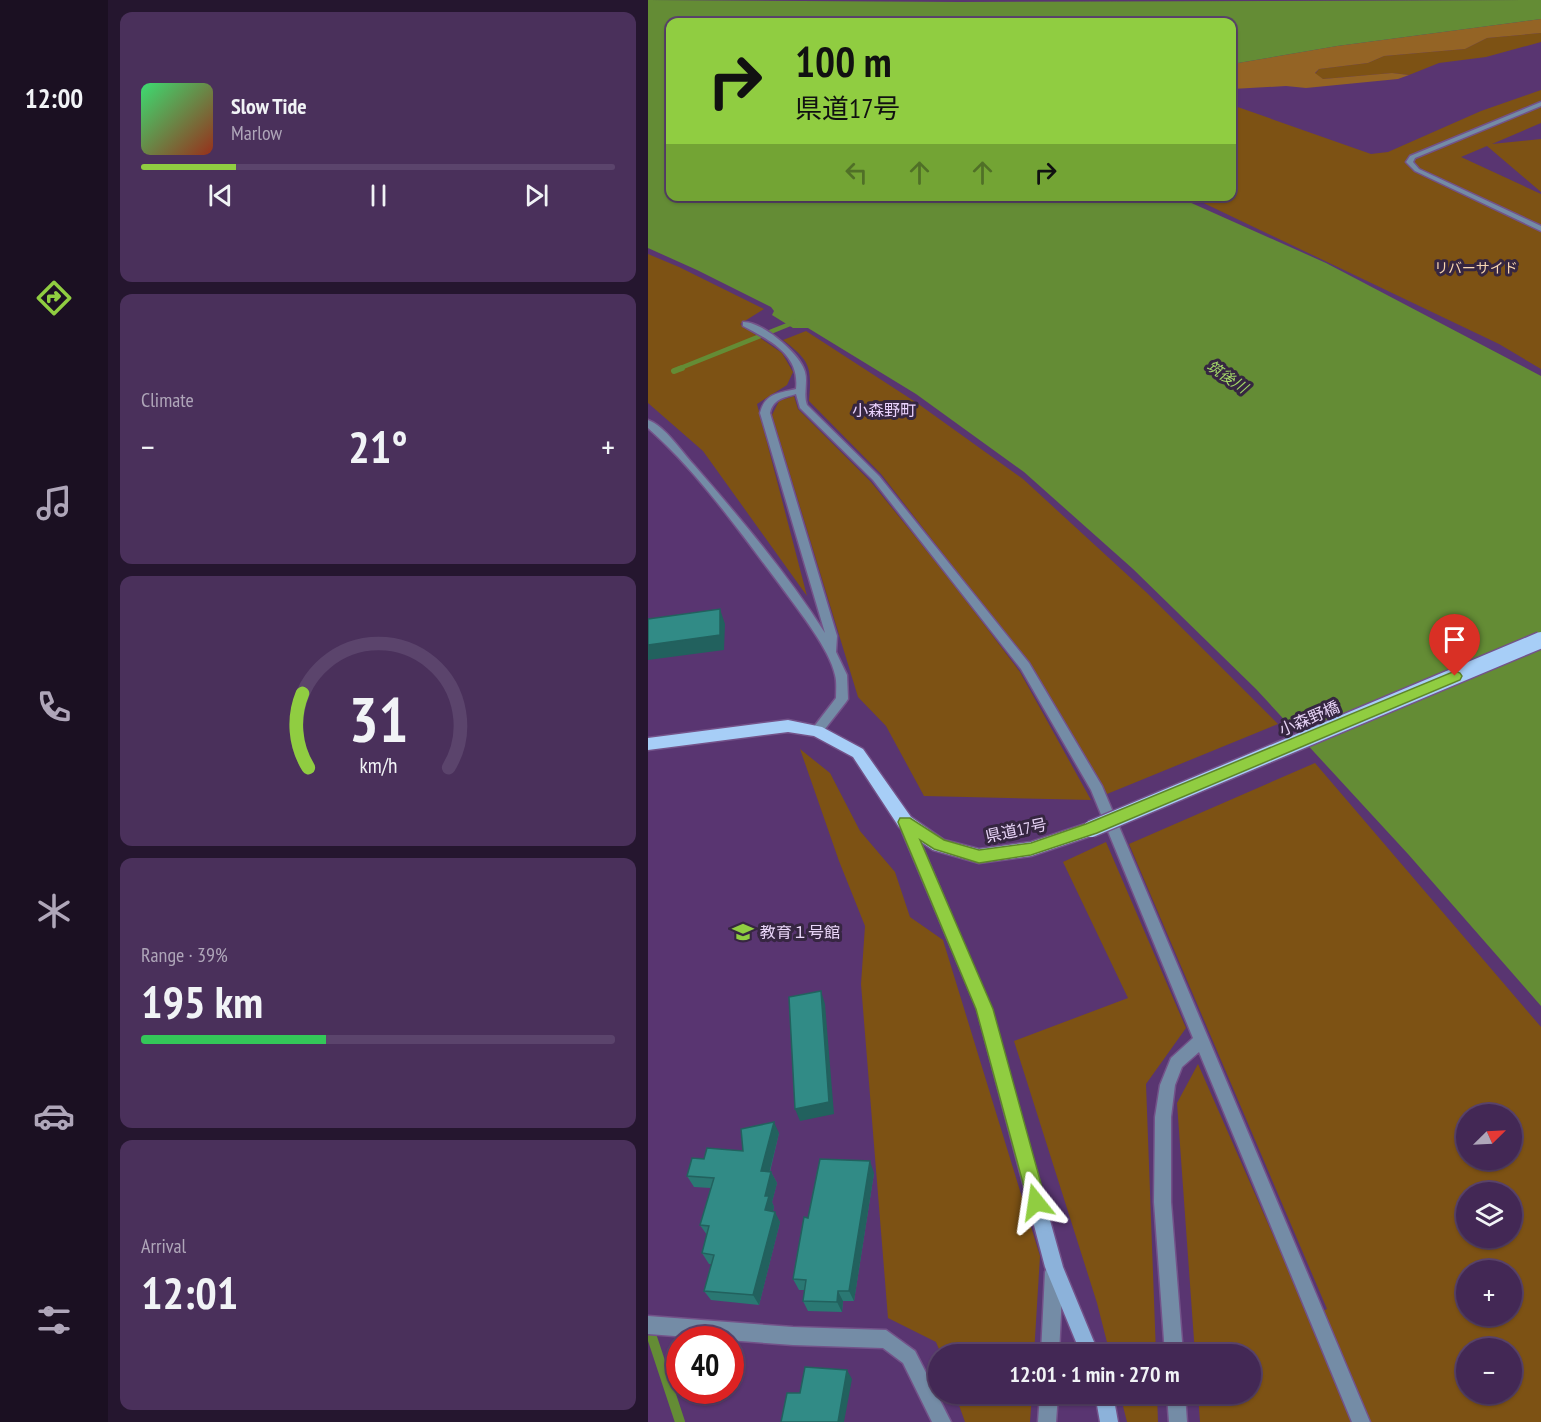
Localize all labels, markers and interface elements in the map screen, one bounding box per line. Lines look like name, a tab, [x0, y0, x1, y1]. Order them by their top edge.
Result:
text: 100 m	[795, 34, 892, 89]
icon: right	[696, 42, 774, 120]
text: 12:00	[25, 81, 83, 115]
text: 県道17号	[795, 91, 900, 125]
text: Slow Tide	[231, 92, 307, 120]
text: Marlow	[231, 120, 282, 146]
icon: left	[840, 156, 873, 189]
icon: ahead	[903, 156, 936, 189]
icon: ahead	[966, 156, 999, 189]
icon: right	[1029, 156, 1062, 189]
icon: previous	[204, 179, 237, 212]
icon: pause	[362, 179, 395, 212]
icon: next	[520, 179, 553, 212]
park label: リバーサイド	[1434, 259, 1518, 277]
icon: directions	[33, 277, 75, 319]
water label: 筑後川	[1203, 356, 1253, 398]
text: Climate	[141, 387, 194, 413]
district label: 小森野町	[852, 400, 916, 420]
text: 21°	[348, 417, 408, 475]
text: −	[141, 425, 155, 468]
text: +	[601, 425, 615, 468]
icon: music	[33, 482, 75, 524]
pin	[1429, 614, 1480, 676]
icon: arrive	[1438, 623, 1471, 656]
text: 31	[348, 678, 408, 759]
icon: phone	[33, 686, 75, 728]
street label: 小森野橋	[1276, 696, 1342, 740]
text: km/h	[359, 751, 397, 779]
street label: 県道17号	[983, 814, 1049, 846]
icon: climate	[33, 890, 75, 932]
school or university icon: 教育１号館	[731, 920, 755, 944]
place label: 教育１号館	[760, 922, 840, 942]
text: Range · 39%	[141, 942, 228, 968]
text: 195 km	[141, 972, 263, 1030]
icon: car	[33, 1095, 75, 1137]
north arrow	[1456, 1104, 1522, 1170]
map controls	[1456, 1104, 1522, 1404]
position arrow	[1004, 1170, 1068, 1234]
button: layers	[1456, 1182, 1522, 1248]
text: Arrival	[141, 1233, 186, 1259]
button: +	[1456, 1260, 1522, 1326]
text: 12:01	[141, 1263, 238, 1321]
icon: filters	[33, 1299, 75, 1341]
speed limit sign: 40	[666, 1326, 744, 1404]
button: −	[1456, 1338, 1522, 1404]
text: 12:01 · 1 min · 270 m	[1009, 1360, 1180, 1388]

